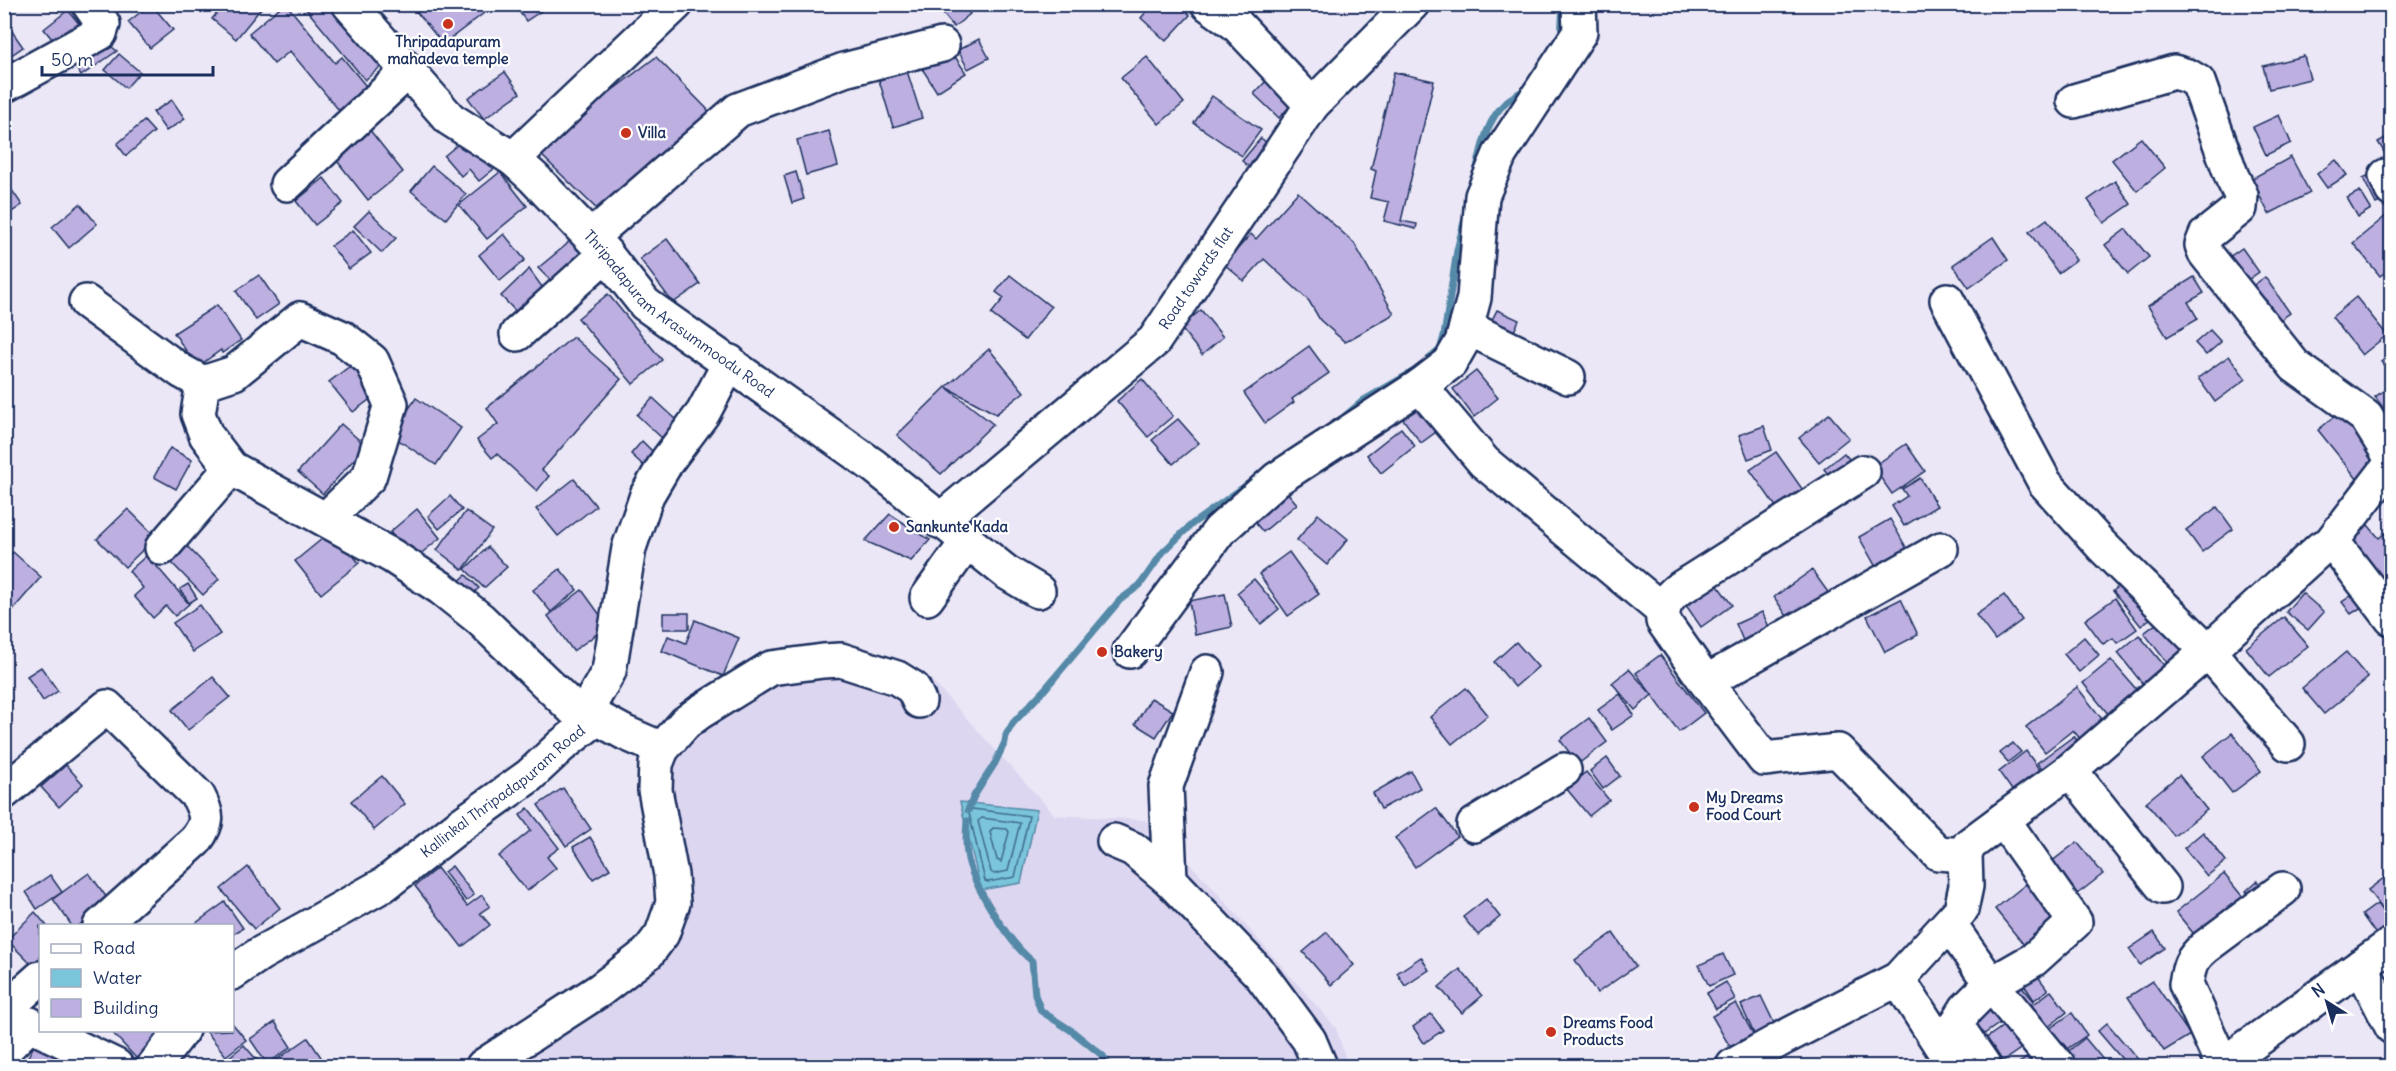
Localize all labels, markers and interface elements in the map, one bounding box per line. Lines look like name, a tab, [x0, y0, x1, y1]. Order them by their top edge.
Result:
marker: Thripadapuram mahadeva temple	[441, 17, 455, 31]
place label: Thripadapuram mahadeva temple	[387, 32, 509, 69]
scale bar	[42, 39, 213, 77]
text: 50 m	[51, 48, 93, 71]
place label: Villa	[638, 123, 666, 142]
marker: Villa	[619, 126, 633, 140]
street label: Road towards flat	[1154, 223, 1237, 333]
street label: Thripadapuram Arasummoodu Road	[580, 226, 778, 402]
place label: Sankunte Kada	[906, 517, 1009, 536]
marker: Sankunte Kada	[887, 520, 901, 534]
place label: Bakery	[1114, 642, 1163, 662]
marker: Bakery	[1095, 645, 1109, 659]
street label: Kallinkal Thripadapuram Road	[417, 721, 589, 862]
place label: My Dreams Food Court	[1706, 788, 1783, 824]
marker: My Dreams Food Court	[1687, 800, 1701, 814]
legend	[39, 924, 234, 1032]
text: Road	[93, 936, 136, 959]
text: Water	[93, 966, 143, 989]
north arrow	[2297, 972, 2357, 1032]
text: N	[2308, 979, 2328, 1001]
text: Building	[93, 996, 158, 1019]
place label: Dreams Food Products	[1563, 1013, 1653, 1049]
marker: Dreams Food Products	[1544, 1025, 1558, 1039]

